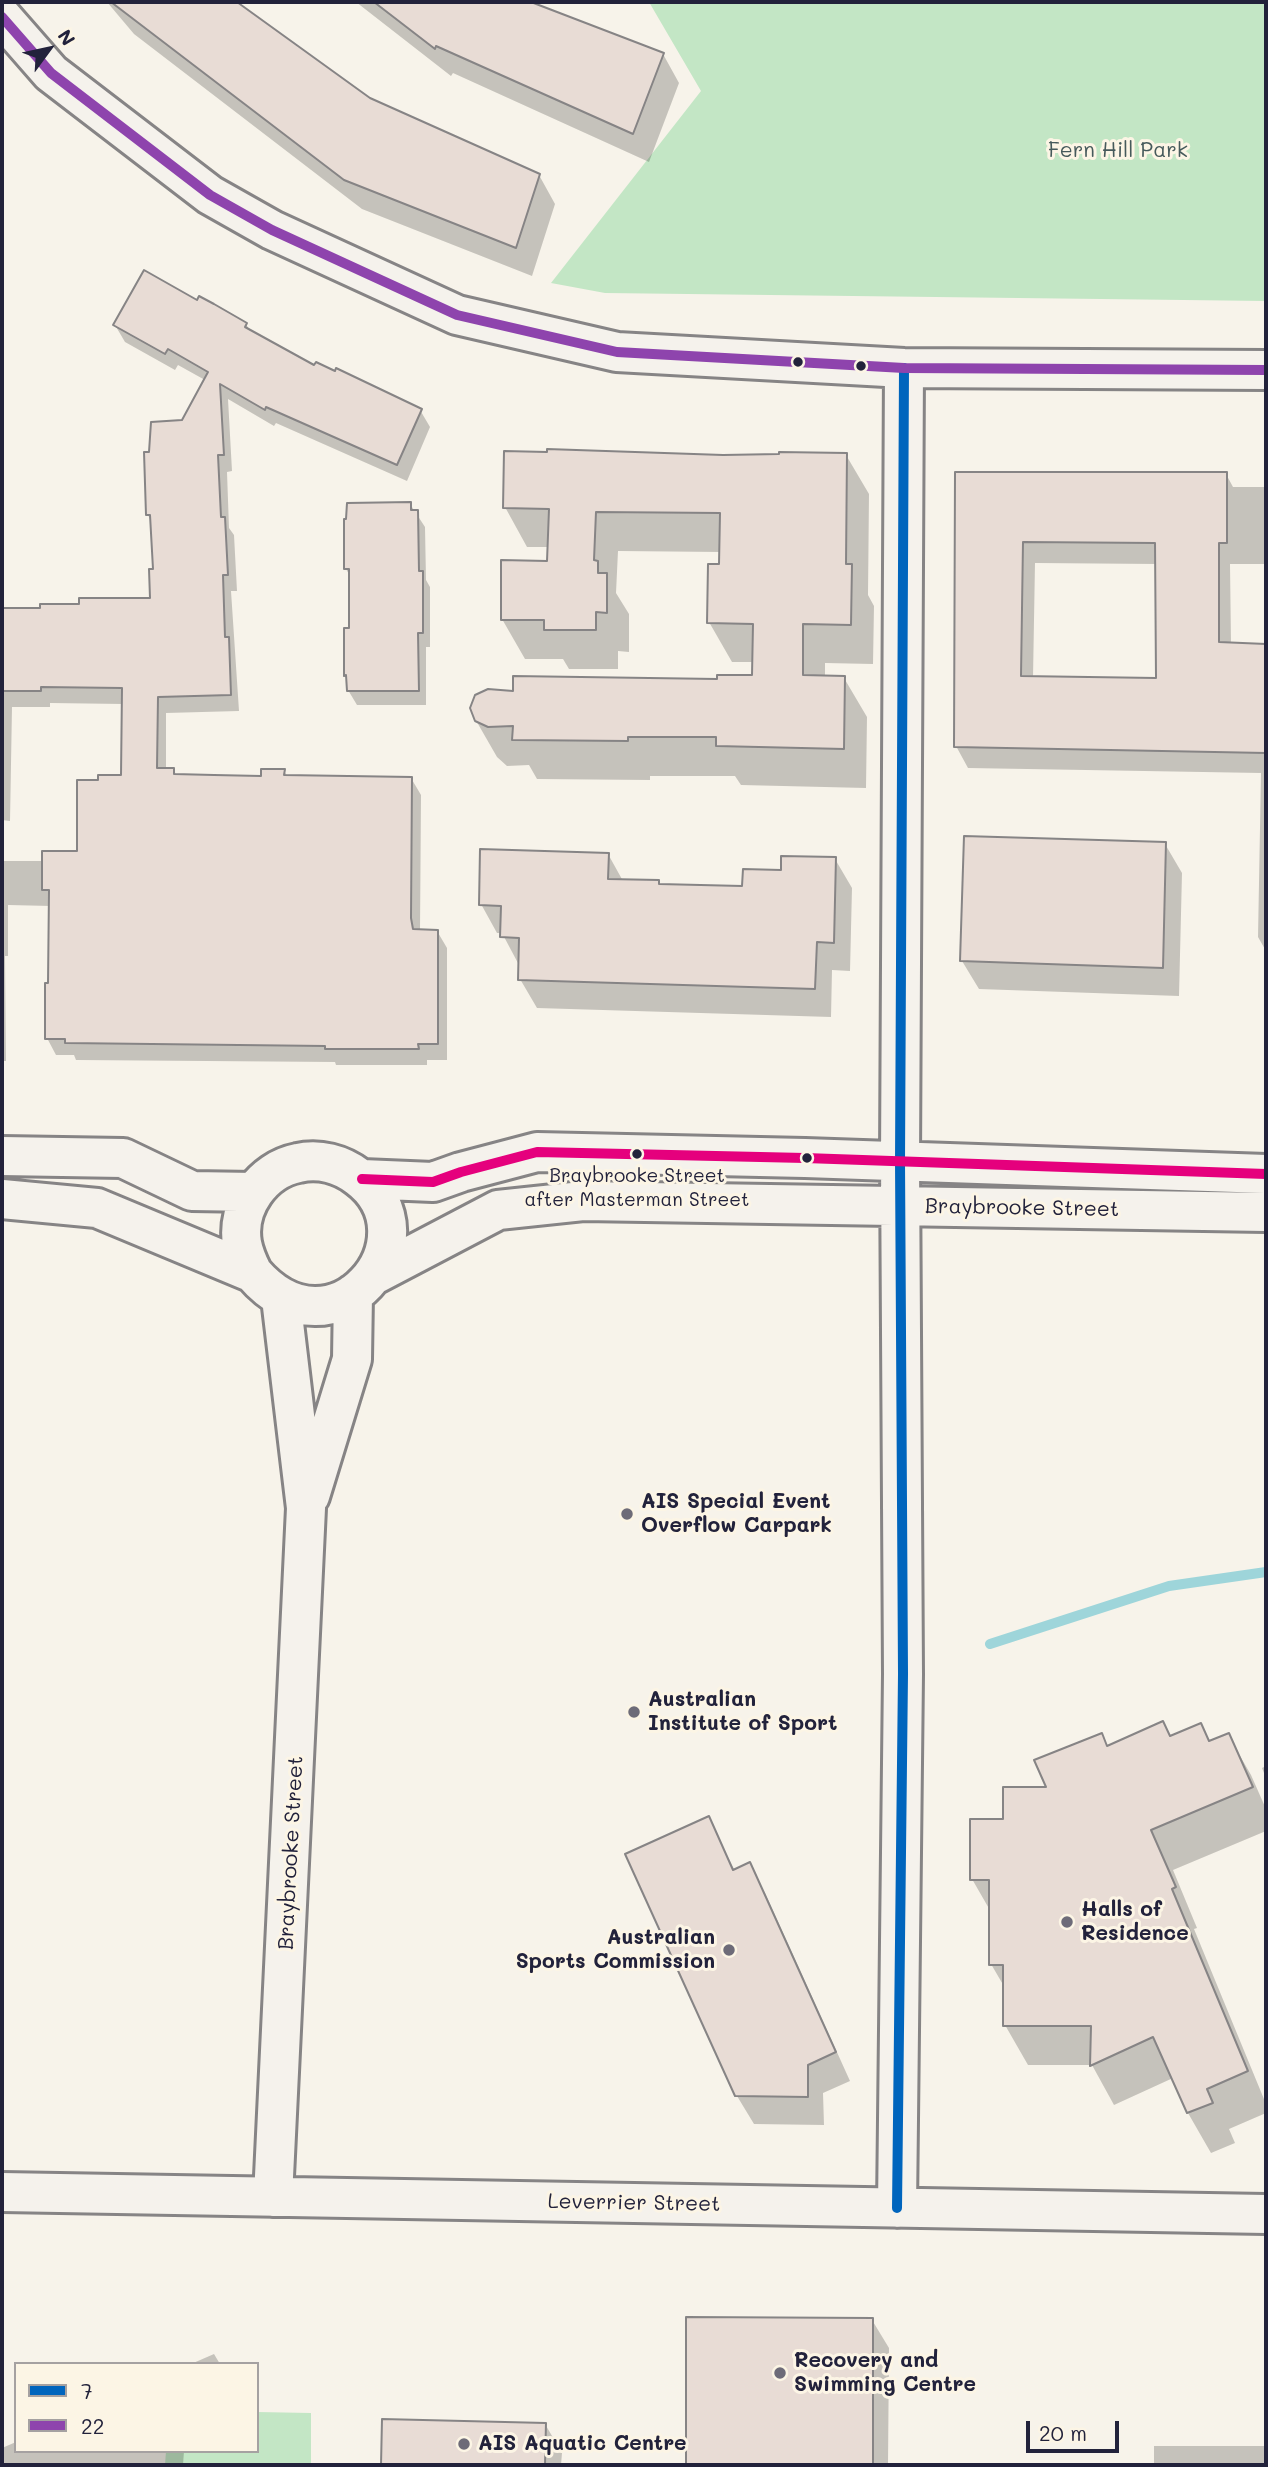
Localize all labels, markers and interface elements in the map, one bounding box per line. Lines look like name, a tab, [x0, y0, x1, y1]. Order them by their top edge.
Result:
north arrow	[14, 14, 84, 84]
text: N	[53, 24, 81, 50]
park label: Fern Hill Park	[1048, 138, 1188, 164]
unlabelled marker	[791, 355, 805, 369]
unlabelled marker	[854, 359, 868, 373]
marker: Braybrooke Street after Masterman Street	[630, 1147, 644, 1161]
unlabelled marker	[800, 1151, 814, 1165]
place label: Braybrooke Street after Masterman Street	[525, 1165, 749, 1209]
street label: Braybrooke Street	[925, 1194, 1119, 1222]
place label: AIS Special Event Overflow Carpark	[641, 1489, 832, 1539]
marker: AIS Special Event Overflow Carpark	[619, 1506, 635, 1522]
place label: Australian Institute of Sport	[648, 1687, 837, 1737]
marker: Australian Institute of Sport	[626, 1704, 642, 1720]
street label: Braybrooke Street	[273, 1755, 309, 1951]
place label: Halls of Residence	[1081, 1897, 1189, 1947]
marker: Halls of Residence	[1059, 1914, 1075, 1930]
place label: Australian Sports Commission	[516, 1925, 715, 1975]
marker: Australian Sports Commission	[721, 1942, 737, 1958]
street label: Leverrier Street	[547, 2189, 721, 2217]
place label: Recovery and Swimming Centre	[794, 2348, 976, 2398]
legend	[14, 2362, 259, 2453]
marker: Recovery and Swimming Centre	[772, 2365, 788, 2381]
text: 7	[81, 2377, 93, 2404]
scale bar	[1030, 2408, 1123, 2452]
text: 22	[81, 2412, 104, 2439]
text: 20 m	[1039, 2419, 1087, 2446]
place label: AIS Aquatic Centre	[478, 2431, 687, 2457]
marker: AIS Aquatic Centre	[456, 2436, 472, 2452]

